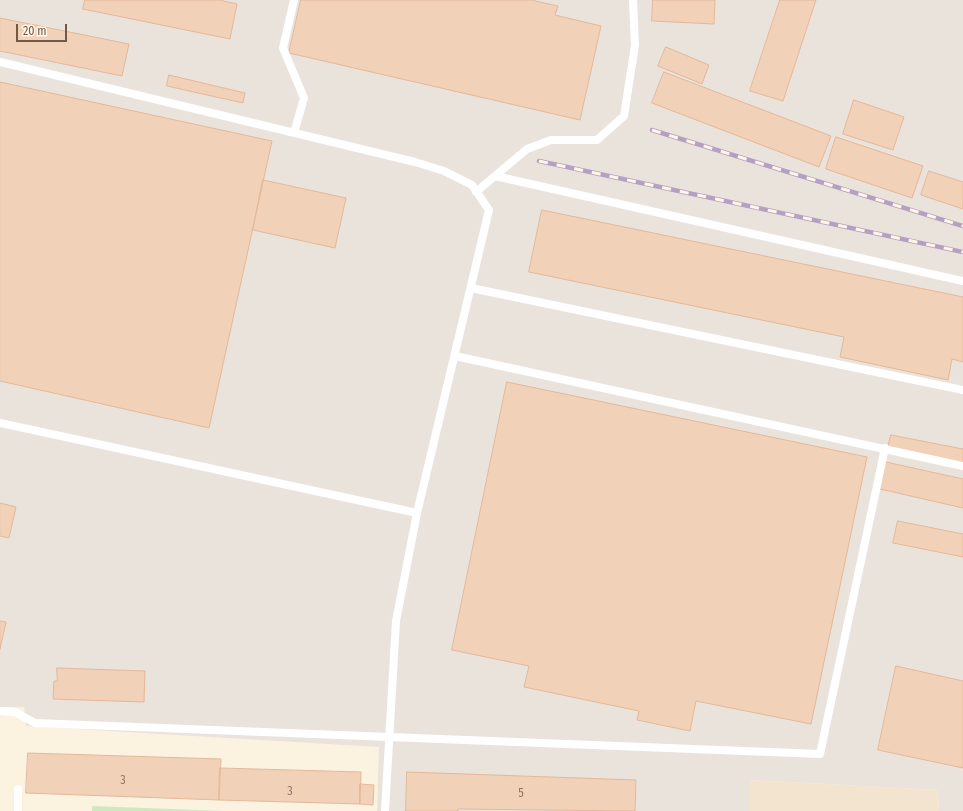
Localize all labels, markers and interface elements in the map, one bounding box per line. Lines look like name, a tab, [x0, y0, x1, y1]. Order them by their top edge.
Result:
scale bar	[18, 16, 69, 42]
text: 20 m	[23, 24, 47, 38]
house number: 3	[120, 774, 126, 788]
house number: 3	[287, 785, 293, 799]
house number: 5	[518, 787, 524, 801]

